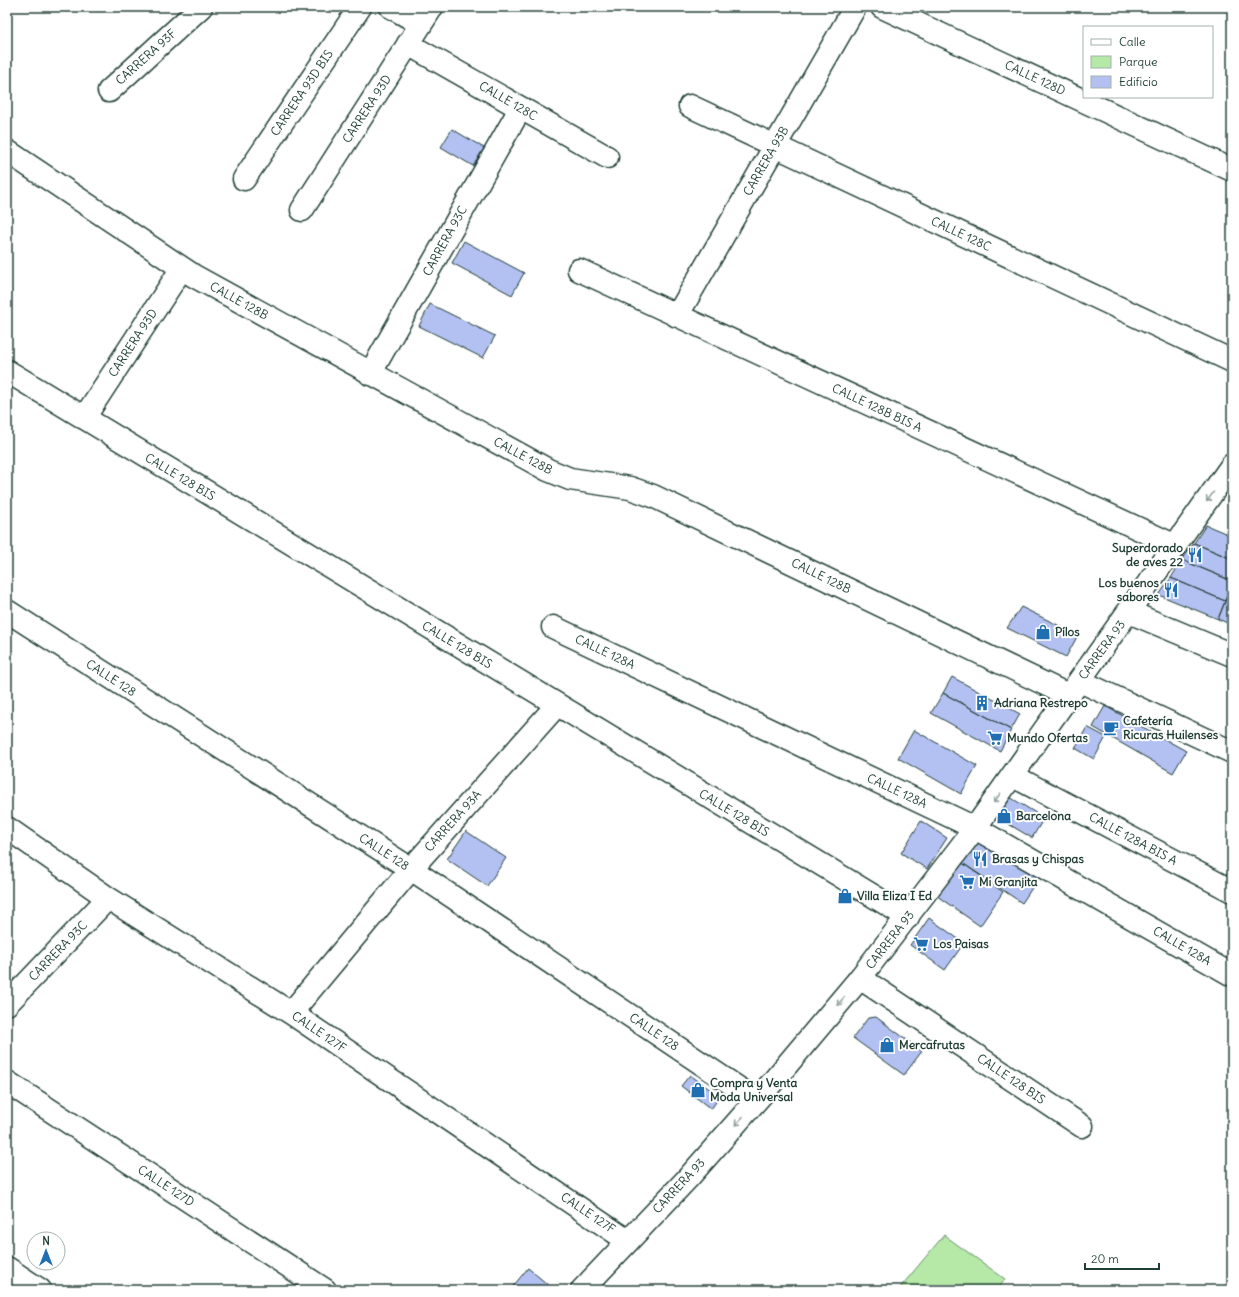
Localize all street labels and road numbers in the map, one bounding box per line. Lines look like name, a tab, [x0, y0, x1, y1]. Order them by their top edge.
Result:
street label: CARRERA 93F	[112, 25, 179, 88]
street label: CARRERA 93D BIS	[267, 46, 336, 139]
street label: CALLE 128D	[1002, 57, 1068, 98]
street label: CARRERA 93D	[339, 72, 394, 146]
street label: CALLE 128C	[476, 78, 540, 123]
street label: CARRERA 93B	[740, 123, 792, 198]
street label: CARRERA 93C	[419, 203, 470, 278]
street label: CALLE 128C	[929, 213, 994, 254]
street label: CALLE 128B	[207, 278, 271, 323]
street label: CARRERA 93D	[105, 306, 160, 380]
street label: CALLE 128B BIS A	[830, 380, 925, 435]
street label: CALLE 128B	[491, 434, 555, 477]
street label: CALLE 128 BIS	[142, 450, 218, 504]
street label: CALLE 128B	[789, 555, 854, 597]
street label: CARRERA 93	[1075, 617, 1128, 682]
street label: CALLE 128 BIS	[419, 618, 495, 672]
street label: CALLE 128A	[573, 631, 638, 672]
street label: CALLE 128	[83, 656, 139, 699]
street label: CALLE 128A	[865, 770, 930, 811]
street label: CALLE 128 BIS	[696, 786, 772, 840]
street label: CARRERA 93A	[421, 787, 484, 854]
street label: CALLE 128A BIS A	[1087, 809, 1180, 868]
street label: CALLE 128	[356, 830, 412, 873]
street label: CARRERA 93	[862, 907, 917, 972]
street label: CARRERA 93C	[25, 917, 90, 984]
street label: CALLE 128A	[1151, 923, 1214, 968]
street label: CALLE 127F	[289, 1008, 350, 1055]
street label: CALLE 128	[627, 1009, 682, 1054]
street label: CALLE 128 BIS	[974, 1050, 1049, 1107]
street label: CARRERA 93	[649, 1155, 708, 1216]
street label: CALLE 127D	[135, 1162, 197, 1209]
street label: CALLE 127F	[558, 1189, 619, 1236]

